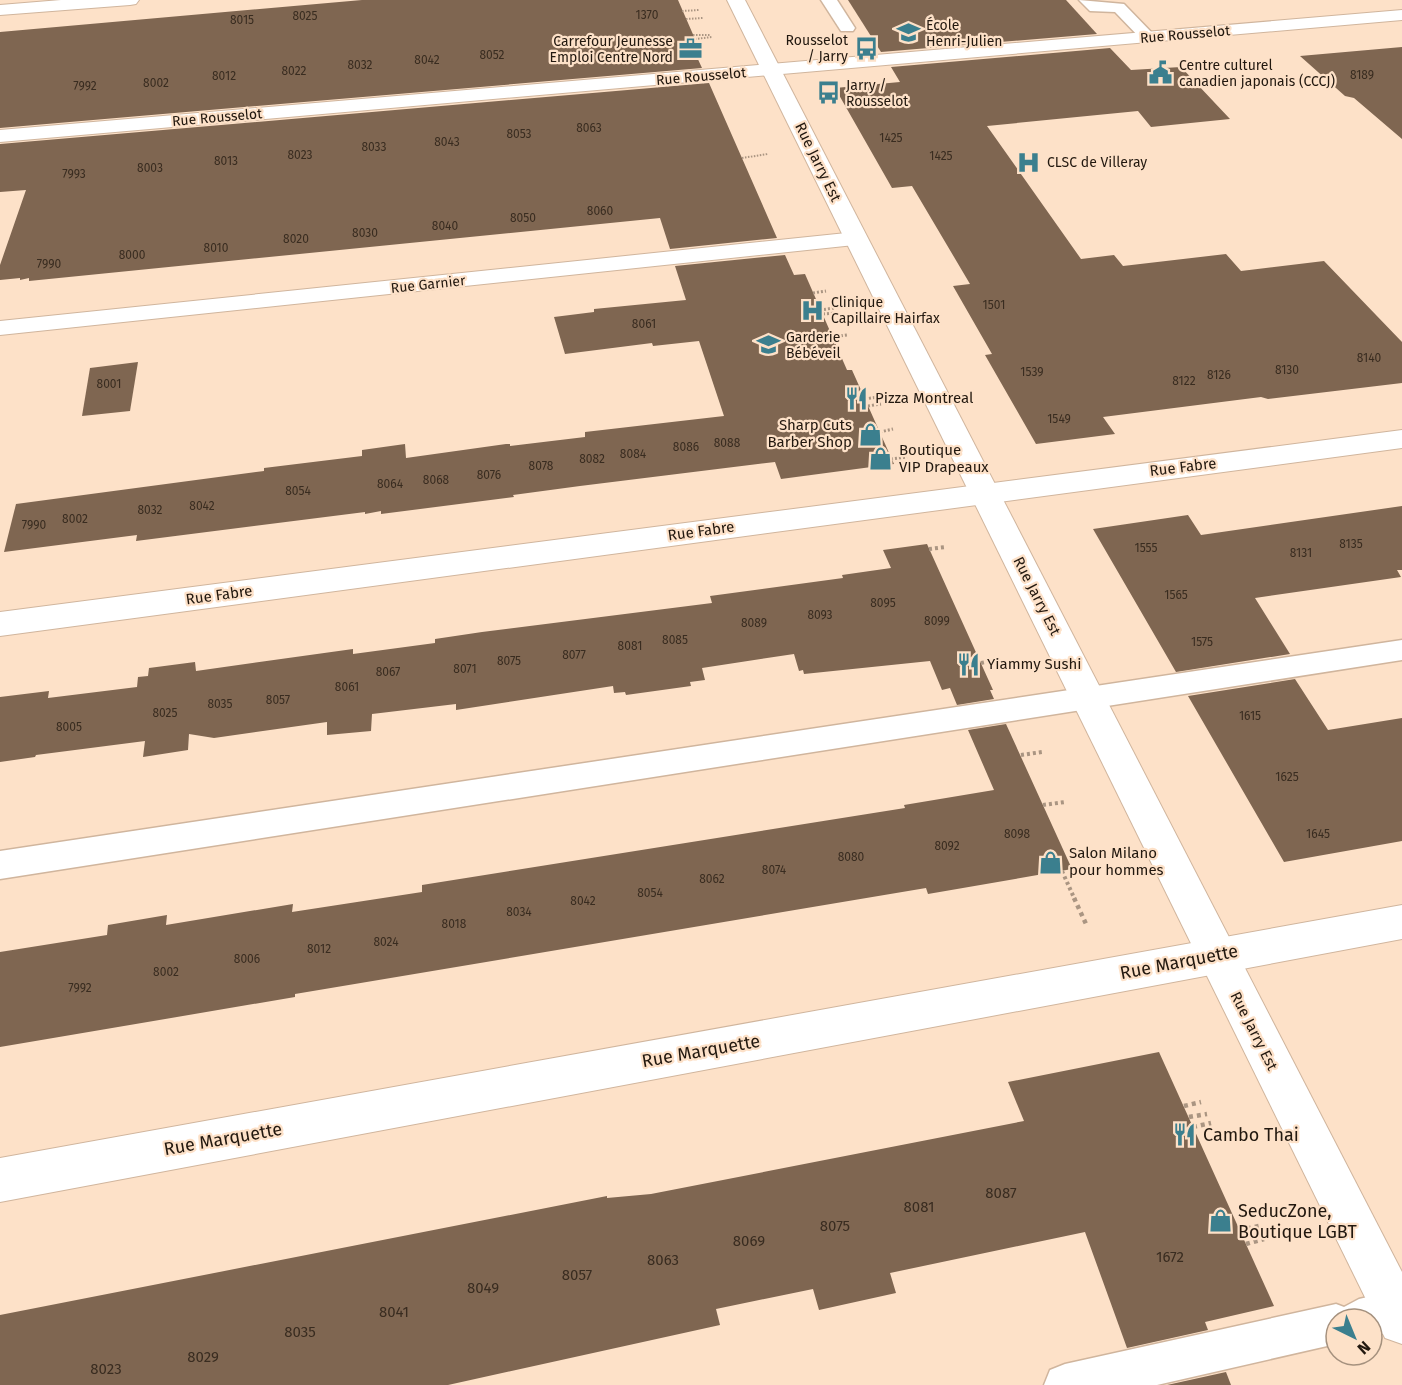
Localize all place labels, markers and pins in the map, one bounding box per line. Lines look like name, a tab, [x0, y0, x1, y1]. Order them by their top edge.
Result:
place label: École Henri-Julien	[926, 16, 1003, 50]
school or university icon: École Henri-Julien	[895, 20, 921, 46]
place label: Rousselot / Jarry	[786, 32, 849, 65]
place label: Carrefour Jeunesse Emploi Centre Nord	[550, 33, 673, 66]
bus stop icon: Rousselot / Jarry	[853, 35, 879, 61]
office icon: Carrefour Jeunesse Emploi Centre Nord	[678, 36, 704, 62]
place label: Centre culturel canadien japonais (CCCJ)	[1179, 57, 1335, 90]
public building icon: Centre culturel canadien japonais (CCCJ)	[1148, 60, 1174, 86]
place label: Jarry / Rousselot	[846, 77, 909, 110]
bus stop icon: Jarry / Rousselot	[815, 80, 841, 106]
hospital icon: CLSC de Villeray	[1016, 149, 1042, 175]
place label: CLSC de Villeray	[1047, 154, 1147, 171]
place label: Clinique Capillaire Hairfax	[831, 294, 940, 327]
hospital icon: Clinique Capillaire Hairfax	[800, 297, 826, 323]
place label: Garderie Bébéveil	[786, 329, 841, 362]
school or university icon: Garderie Bébéveil	[755, 332, 781, 358]
restaurant icon: Pizza Montreal	[844, 385, 870, 411]
place label: Pizza Montreal	[875, 389, 974, 407]
place label: Sharp Cuts Barber Shop	[767, 416, 852, 451]
shop icon: Sharp Cuts Barber Shop	[857, 421, 883, 447]
place label: Boutique VIP Drapeaux	[899, 441, 989, 476]
shop icon: Boutique VIP Drapeaux	[868, 446, 894, 472]
restaurant icon: Yiammy Sushi	[956, 651, 982, 677]
place label: Yiammy Sushi	[987, 655, 1082, 673]
place label: Salon Milano pour hommes	[1069, 844, 1164, 879]
shop icon: Salon Milano pour hommes	[1038, 849, 1064, 875]
restaurant icon: Cambo Thai	[1172, 1122, 1198, 1148]
place label: Cambo Thai	[1203, 1124, 1299, 1146]
place label: SeducZone, Boutique LGBT	[1238, 1200, 1357, 1243]
shop icon: SeducZone, Boutique LGBT	[1207, 1208, 1233, 1234]

